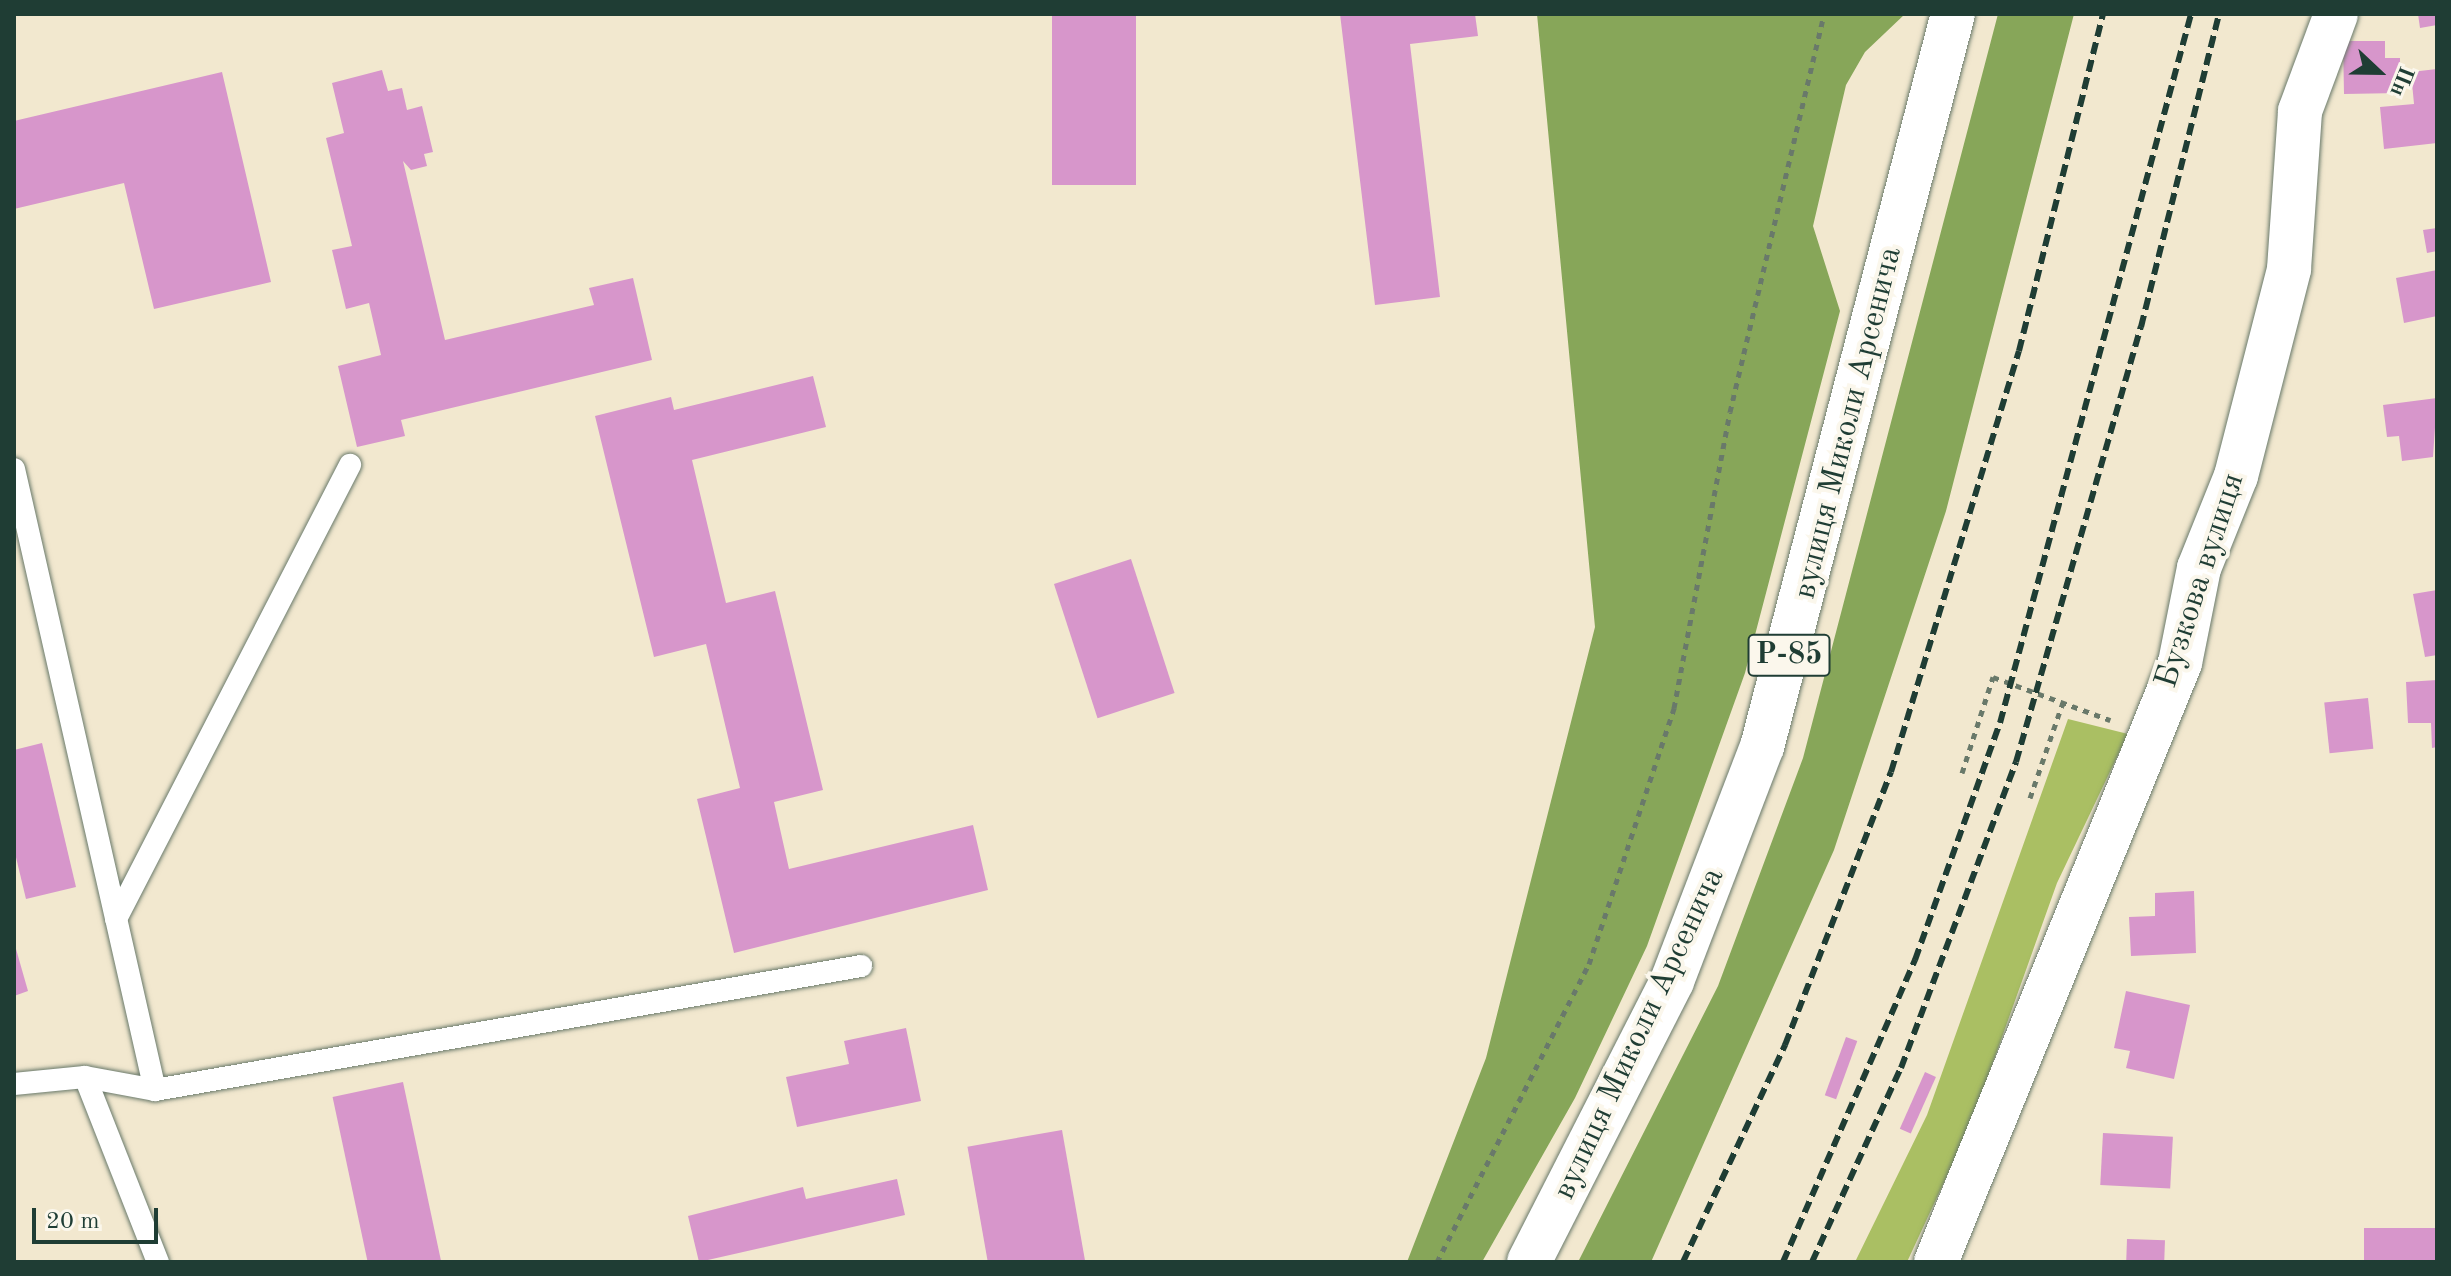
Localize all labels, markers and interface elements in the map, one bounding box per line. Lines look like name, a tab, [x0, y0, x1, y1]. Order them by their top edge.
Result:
north arrow	[2339, 32, 2419, 112]
text: Пн	[2385, 63, 2417, 99]
street label: вулиця Миколи Арсенича	[1787, 243, 1911, 603]
street label: Бузкова вулиця	[2148, 469, 2254, 693]
road number: Р-85	[1747, 629, 1831, 681]
street label: вулиця Миколи Арсенича	[1546, 862, 1734, 1206]
scale bar	[36, 1192, 162, 1242]
text: 20 m	[46, 1210, 100, 1234]

